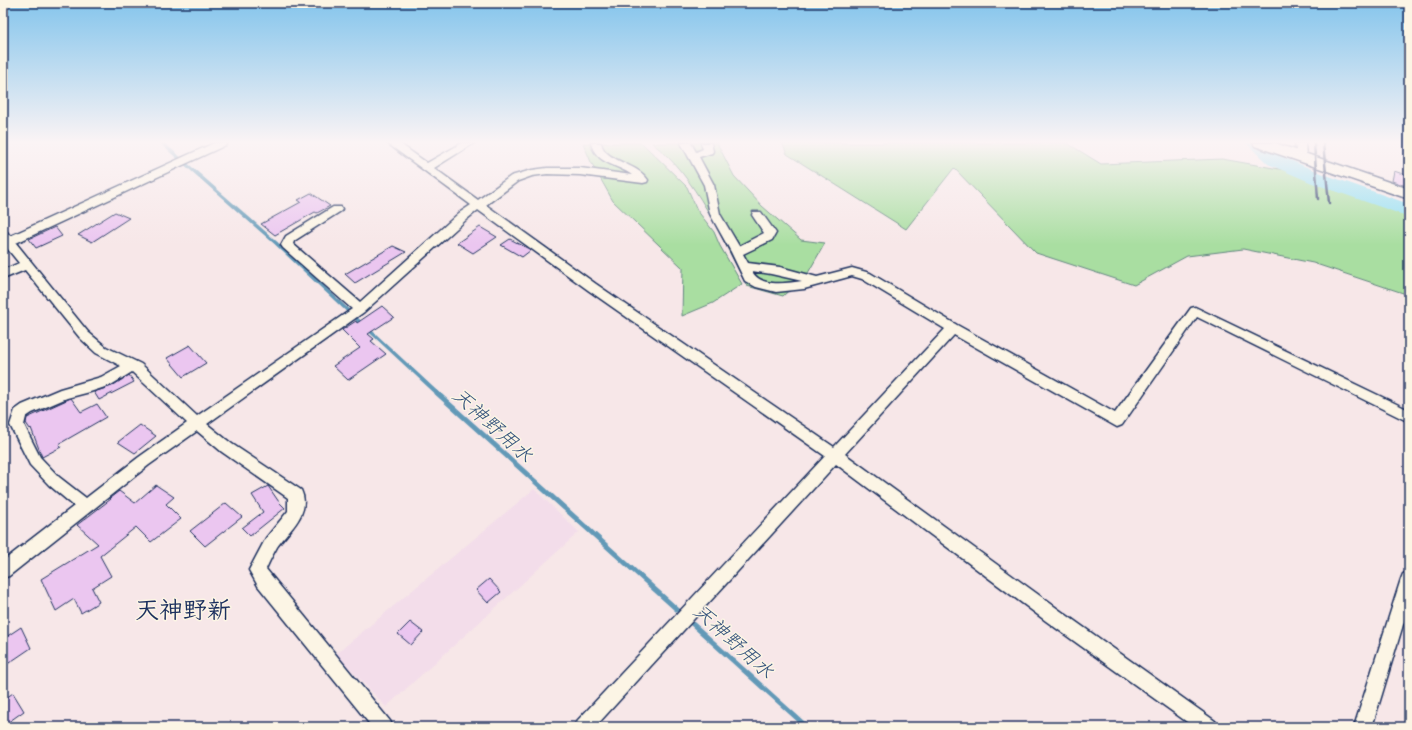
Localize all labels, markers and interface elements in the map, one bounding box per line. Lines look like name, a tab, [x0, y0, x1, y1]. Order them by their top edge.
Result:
water label: 天神野用水	[447, 383, 538, 468]
district label: 天神野新	[135, 595, 231, 625]
water label: 天神野用水	[688, 599, 779, 684]

